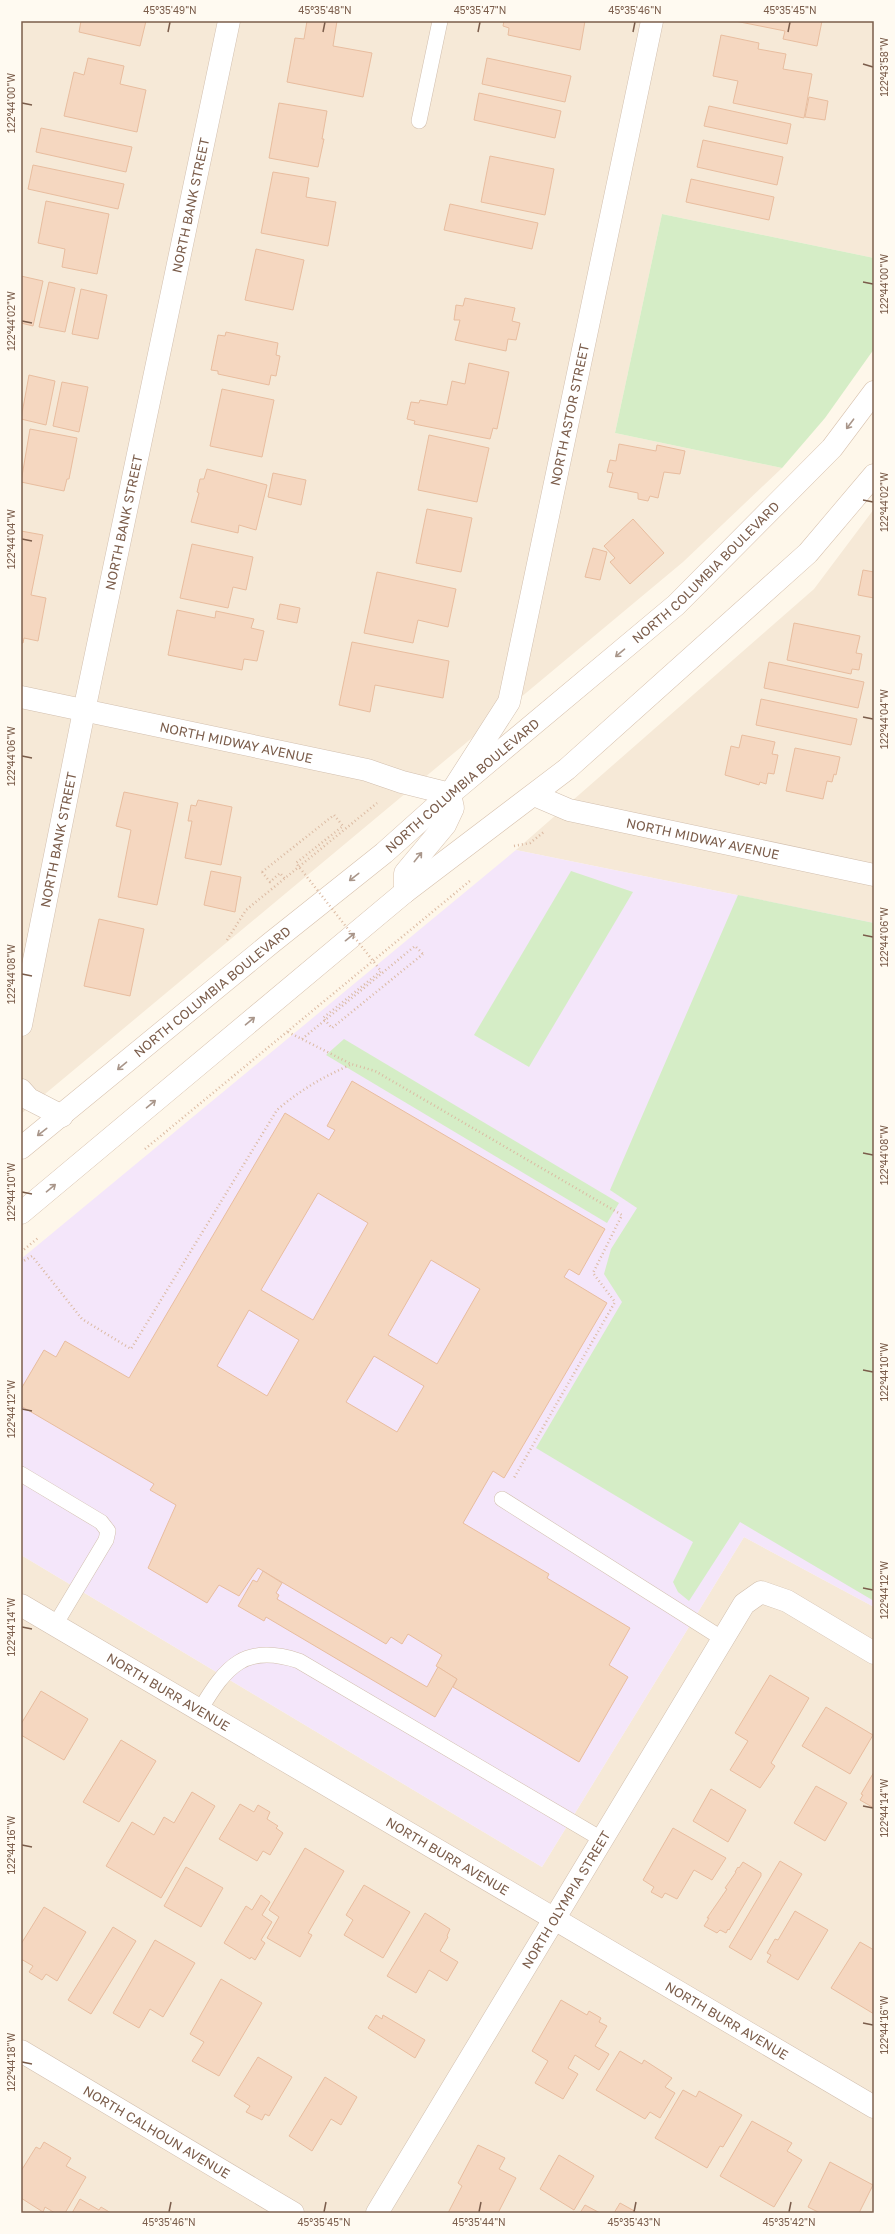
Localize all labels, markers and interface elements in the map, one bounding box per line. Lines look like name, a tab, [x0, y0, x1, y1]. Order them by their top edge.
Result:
text: 45°35'49"N	[143, 4, 197, 16]
text: 45°35'48"N	[298, 4, 352, 16]
text: 45°35'47"N	[454, 4, 506, 16]
text: 45°35'46"N	[608, 4, 662, 16]
text: 45°35'45"N	[763, 4, 817, 16]
text: 122°43'58"W	[878, 37, 890, 97]
text: 122°44'00"W	[5, 73, 17, 133]
street label: NORTH BANK STREET	[168, 136, 212, 274]
text: 122°44'00"W	[878, 254, 890, 314]
text: 122°44'02"W	[5, 291, 17, 351]
street label: NORTH ASTOR STREET	[547, 342, 592, 487]
one-way arrow	[846, 418, 855, 429]
street label: NORTH BANK STREET	[102, 453, 146, 592]
text: 122°44'02"W	[878, 472, 890, 532]
street label: NORTH COLUMBIA BOULEVARD	[629, 498, 782, 646]
text: 122°44'04"W	[5, 509, 17, 569]
one-way arrow	[614, 648, 625, 657]
text: 122°44'04"W	[878, 689, 890, 749]
street label: NORTH COLUMBIA BOULEVARD	[382, 715, 542, 856]
street label: NORTH MIDWAY AVENUE	[158, 718, 314, 766]
text: 122°44'06"W	[5, 726, 17, 786]
street label: NORTH BANK STREET	[37, 771, 80, 909]
street label: NORTH MIDWAY AVENUE	[625, 814, 781, 863]
one-way arrow	[413, 852, 422, 863]
one-way arrow	[348, 873, 359, 881]
text: 122°44'06"W	[878, 907, 890, 967]
street label: NORTH COLUMBIA BOULEVARD	[130, 923, 294, 1060]
one-way arrow	[345, 933, 355, 942]
text: 122°44'08"W	[5, 944, 17, 1004]
one-way arrow	[245, 1016, 255, 1025]
one-way arrow	[117, 1061, 128, 1070]
one-way arrow	[145, 1100, 156, 1109]
text: 122°44'08"W	[878, 1125, 890, 1185]
one-way arrow	[36, 1128, 47, 1136]
text: 122°44'10"W	[5, 1162, 17, 1221]
one-way arrow	[46, 1183, 56, 1192]
text: 122°44'10"W	[878, 1342, 890, 1401]
text: 122°44'12"W	[5, 1380, 17, 1438]
text: 122°44'12"W	[878, 1561, 890, 1619]
text: 122°44'14"W	[5, 1597, 17, 1656]
street label: NORTH BURR AVENUE	[104, 1649, 233, 1734]
text: 122°44'14"W	[878, 1778, 890, 1837]
street label: NORTH BURR AVENUE	[383, 1814, 512, 1899]
text: 122°44'16"W	[5, 1815, 17, 1874]
street label: NORTH OLYMPIA STREET	[518, 1828, 614, 1971]
street label: NORTH BURR AVENUE	[662, 1978, 791, 2063]
text: 122°44'16"W	[878, 1995, 890, 2054]
text: 122°44'18"W	[5, 2032, 17, 2091]
street label: NORTH CALHOUN AVENUE	[81, 2082, 233, 2182]
text: 45°35'46"N	[142, 2216, 196, 2228]
text: 45°35'45"N	[297, 2216, 351, 2228]
text: 45°35'44"N	[452, 2216, 506, 2228]
text: 45°35'43"N	[607, 2216, 661, 2228]
text: 45°35'42"N	[762, 2216, 816, 2228]

